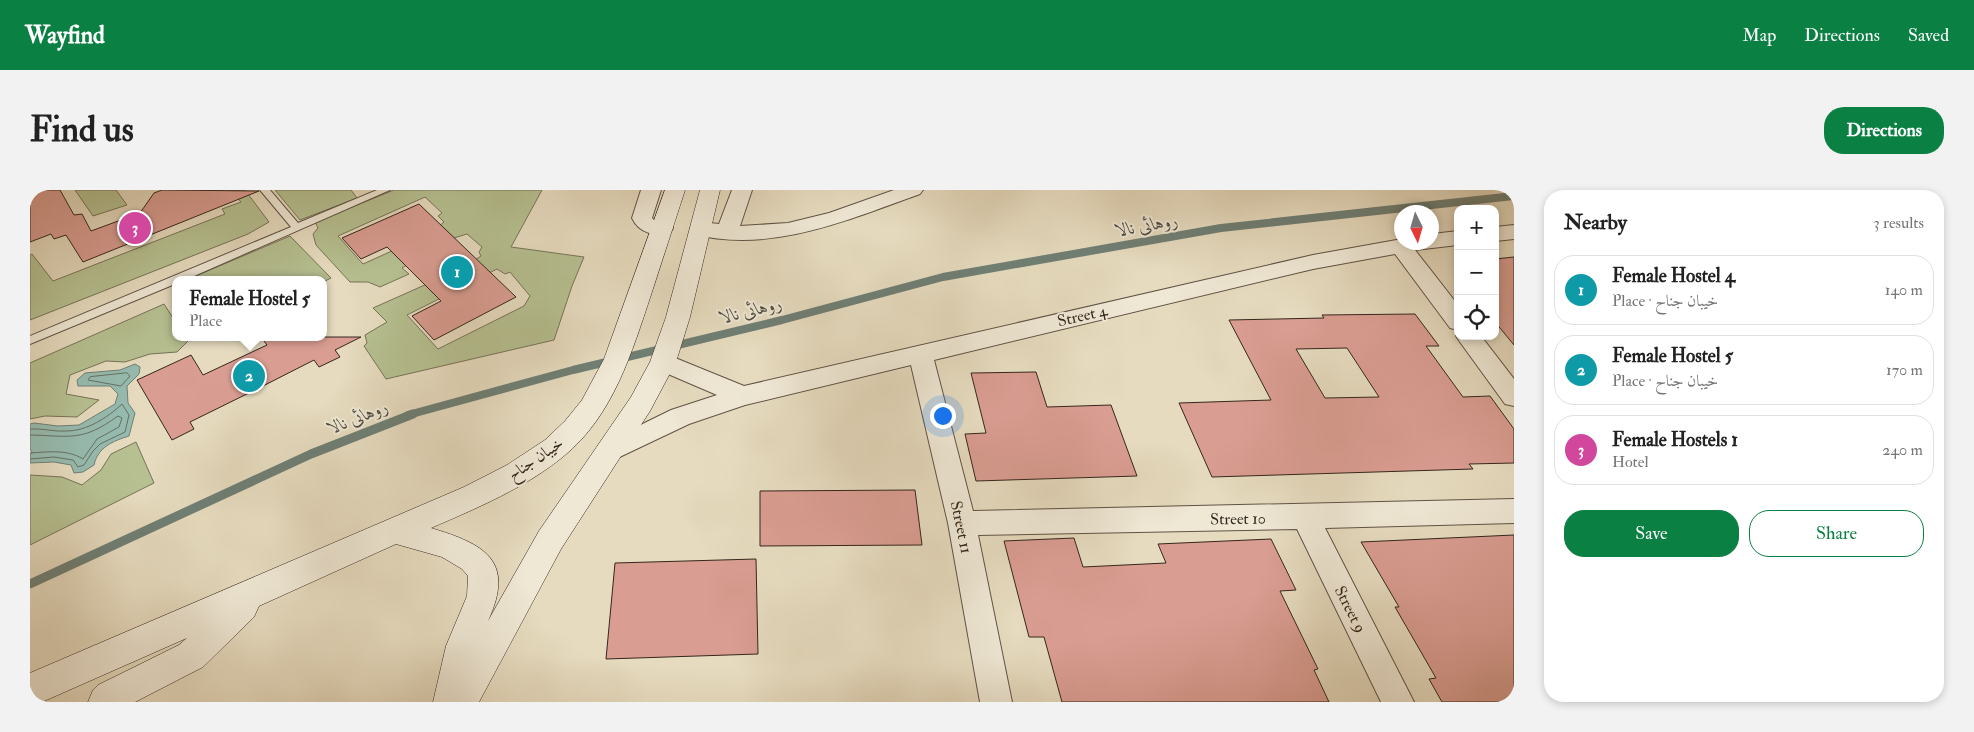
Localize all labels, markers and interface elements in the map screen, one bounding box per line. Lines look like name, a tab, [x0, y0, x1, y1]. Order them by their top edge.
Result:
text: Wayfind	[25, 20, 105, 51]
text: Map	[1743, 24, 1776, 47]
text: Directions	[1804, 24, 1880, 47]
text: Saved	[1908, 24, 1949, 47]
button: Directions	[1824, 107, 1944, 154]
text: Find us	[30, 108, 134, 152]
north arrow	[1394, 205, 1439, 250]
map controls	[1454, 205, 1499, 340]
button: +	[1454, 205, 1499, 250]
pin: 3	[119, 209, 151, 247]
water label: روہائی نالا	[1113, 209, 1180, 242]
text: Nearby	[1564, 209, 1627, 236]
text: 3 results	[1873, 213, 1924, 233]
button: −	[1454, 250, 1499, 295]
pin: 1	[441, 253, 473, 291]
text: Female Hostel 4	[1612, 264, 1735, 288]
popup	[172, 276, 327, 341]
text: 1	[1578, 280, 1584, 300]
text: 140 m	[1885, 280, 1923, 300]
text: Female Hostel 5	[189, 287, 310, 311]
text: Place · خیبان جناح	[1612, 291, 1718, 311]
water label: روہائی نالا	[717, 292, 784, 329]
button: locate	[1454, 295, 1499, 340]
street label: Street 4	[1055, 300, 1110, 331]
text: Place	[189, 311, 222, 331]
text: Female Hostel 5	[1612, 344, 1733, 368]
pin: 2	[233, 357, 265, 395]
text: 2	[1577, 360, 1585, 380]
text: 170 m	[1886, 360, 1923, 380]
text: Place · خیبان جناح	[1612, 371, 1718, 391]
water label: روہائی نالا	[324, 395, 392, 440]
your location	[930, 403, 956, 429]
text: Female Hostels 1	[1612, 428, 1738, 452]
street label: خیبان جناح	[504, 433, 570, 488]
text: 3	[1578, 440, 1584, 460]
text: 240 m	[1882, 440, 1923, 460]
text: Hotel	[1612, 452, 1649, 472]
street label: Street 11	[946, 499, 976, 555]
street label: Street 10	[1210, 509, 1266, 529]
button: Save	[1564, 510, 1739, 557]
button: Share	[1749, 510, 1924, 557]
street label: Street 9	[1330, 583, 1370, 636]

